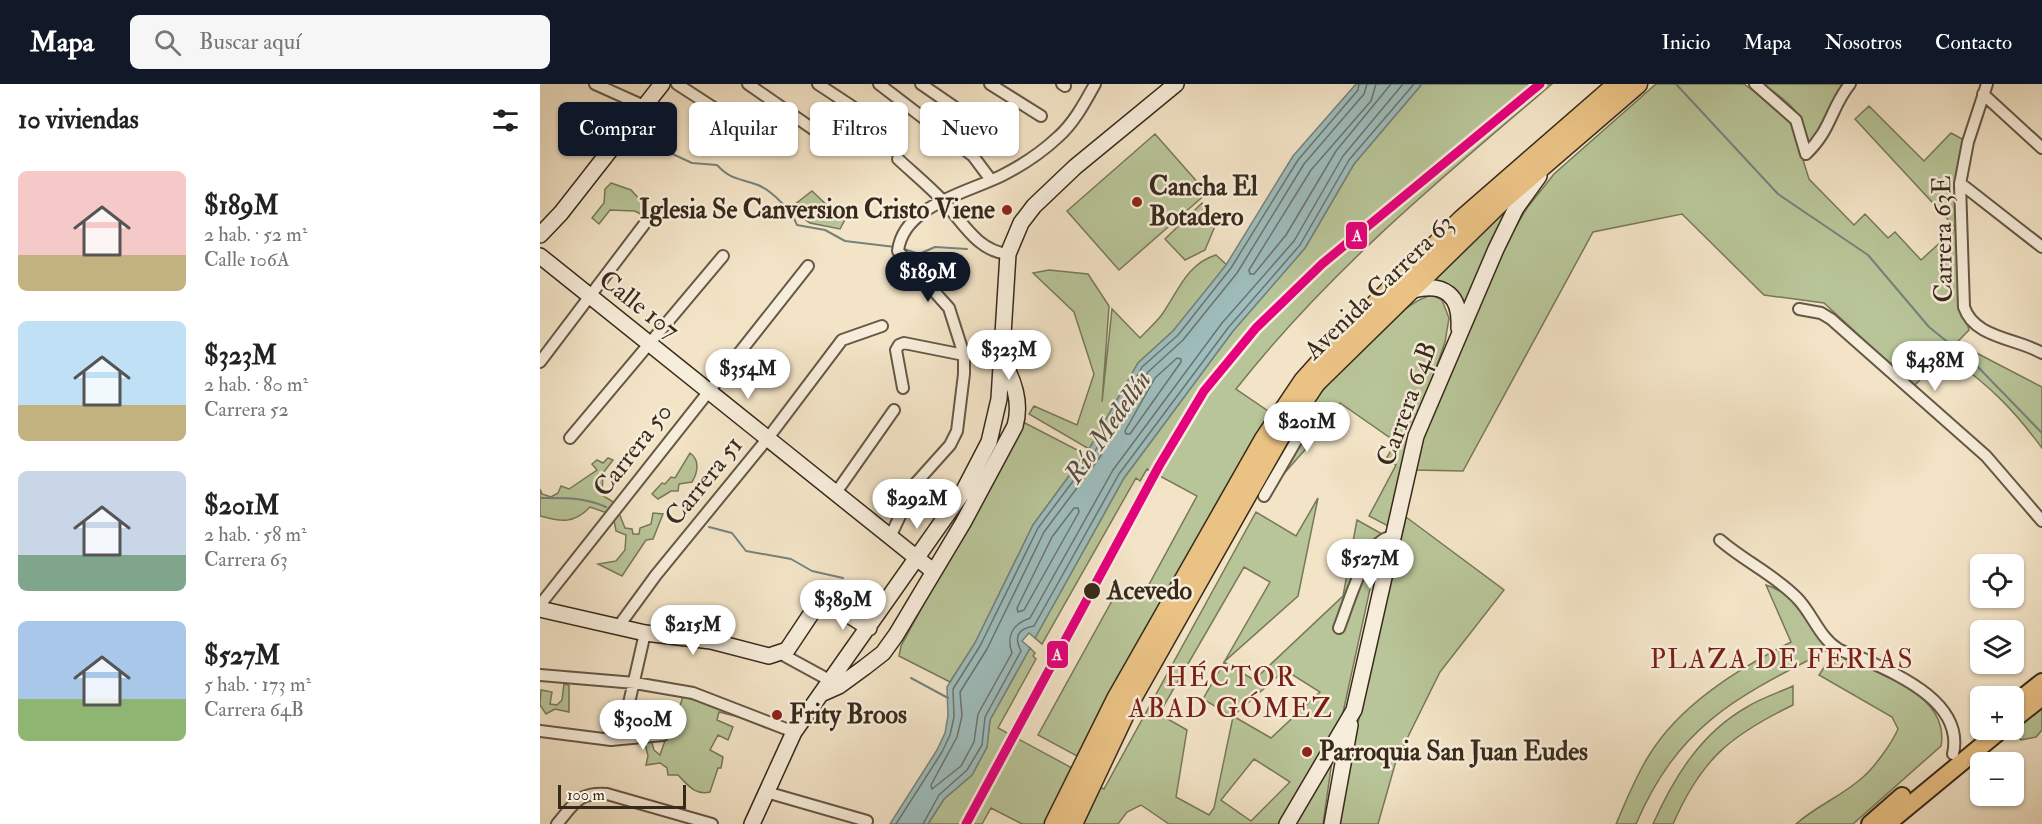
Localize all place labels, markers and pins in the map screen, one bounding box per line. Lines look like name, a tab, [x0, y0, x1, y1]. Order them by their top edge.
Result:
place label: Cancha El Botadero	[1149, 171, 1258, 233]
place label: Iglesia Se Canversion Cristo Viene	[639, 194, 995, 227]
marker: Cancha El Botadero	[1130, 195, 1144, 209]
marker: Iglesia Se Canversion Cristo Viene	[1000, 203, 1014, 217]
pin: $189M	[886, 252, 970, 303]
pin: $323M	[967, 330, 1051, 381]
pin: $438M	[1893, 341, 1977, 392]
pin: $354M	[706, 349, 790, 400]
pin: $201M	[1265, 402, 1349, 453]
pin: $292M	[875, 479, 959, 530]
pin: $527M	[1328, 539, 1412, 590]
place label: Acevedo	[1106, 575, 1193, 607]
pin: $389M	[801, 580, 885, 631]
marker: Acevedo	[1082, 581, 1102, 601]
pin: $215M	[651, 605, 735, 656]
place label: Frity Broos	[789, 699, 907, 732]
pin: $300M	[601, 700, 685, 751]
marker: Frity Broos	[770, 708, 784, 722]
place label: Parroquia San Juan Eudes	[1319, 736, 1588, 769]
marker: Parroquia San Juan Eudes	[1300, 745, 1314, 759]

